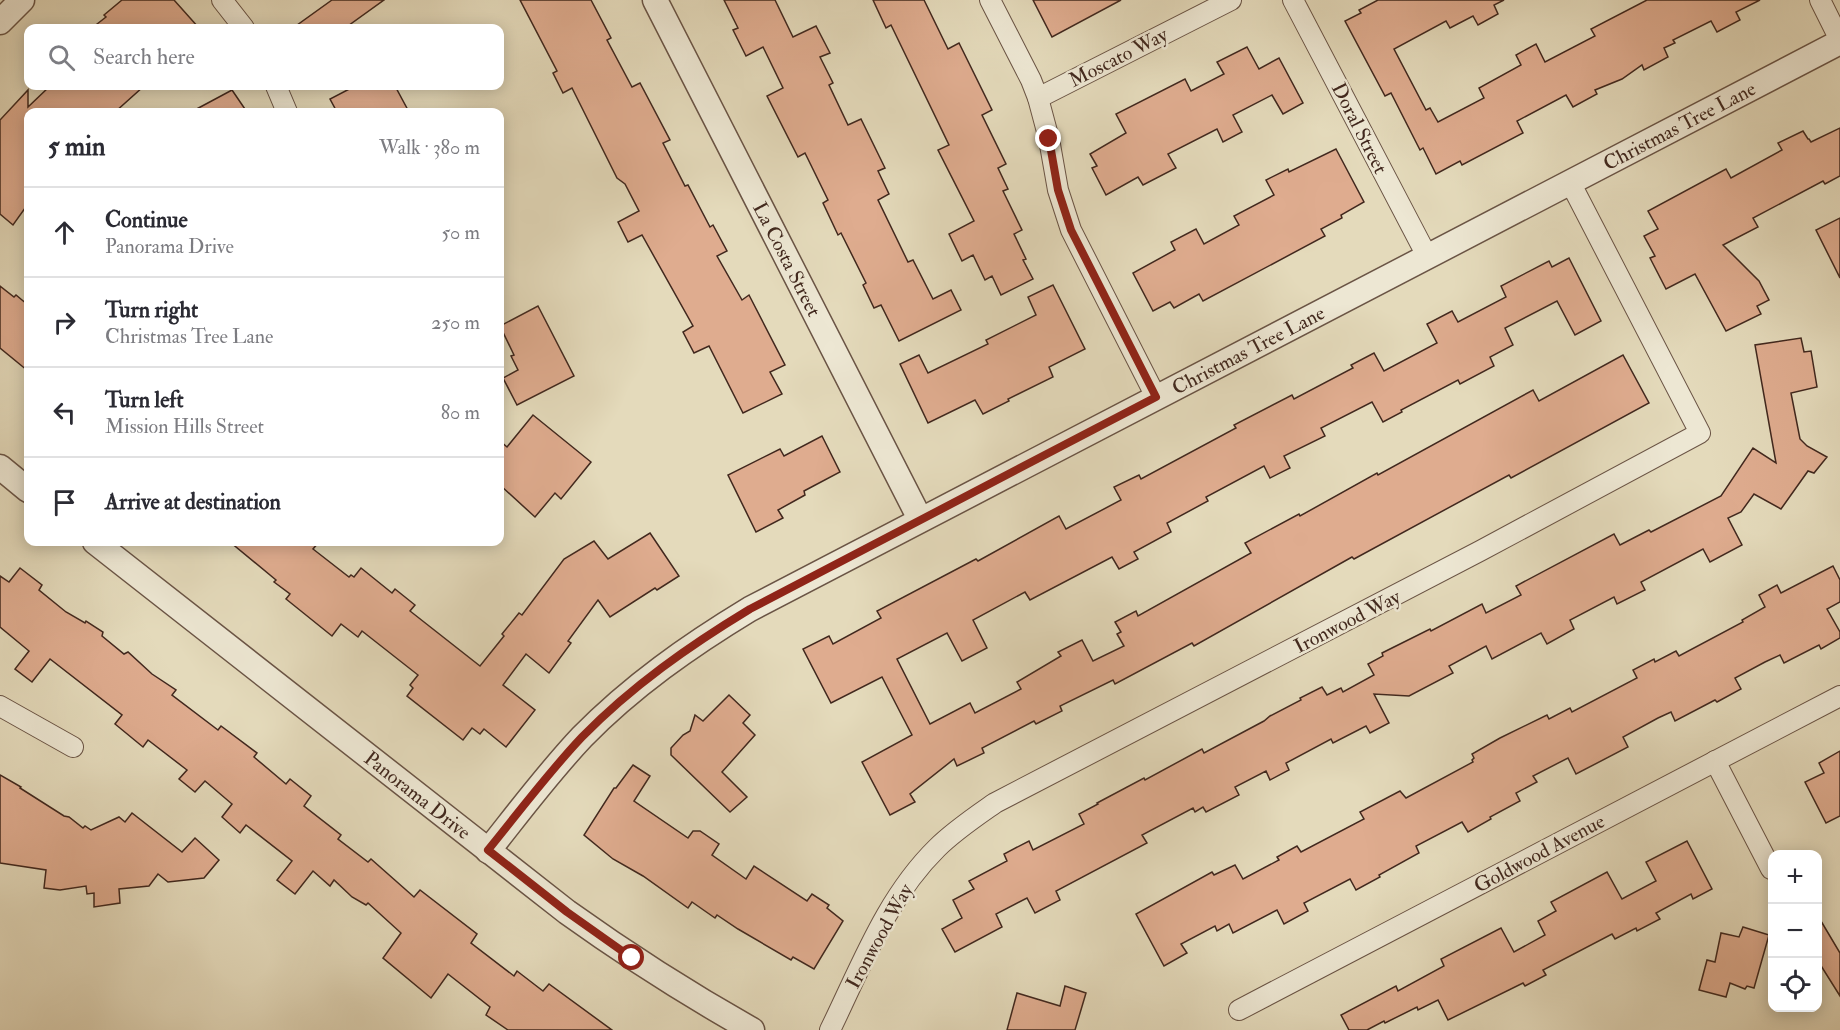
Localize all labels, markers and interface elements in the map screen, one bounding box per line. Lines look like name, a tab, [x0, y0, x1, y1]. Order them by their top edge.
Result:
street label: Moscato Way	[1065, 21, 1173, 93]
search box	[24, 24, 504, 90]
icon: search	[45, 41, 78, 74]
text: Search here	[93, 43, 195, 71]
street label: Christmas Tree Lane	[1599, 76, 1760, 176]
street label: Doral Street	[1326, 78, 1393, 179]
route end	[1035, 125, 1061, 151]
text: 5 min	[48, 131, 105, 163]
text: Walk · 380 m	[379, 135, 480, 160]
street label: La Costa Street	[747, 198, 827, 321]
text: Continue	[105, 206, 188, 234]
icon: ahead	[48, 216, 81, 249]
text: 50 m	[441, 220, 480, 245]
text: Panorama Drive	[105, 234, 234, 259]
text: Turn right	[105, 296, 198, 324]
street label: Christmas Tree Lane	[1168, 300, 1329, 400]
icon: right	[48, 306, 81, 339]
text: 250 m	[431, 310, 480, 335]
text: Christmas Tree Lane	[105, 324, 273, 349]
text: Turn left	[105, 386, 184, 414]
icon: left	[48, 396, 81, 429]
text: 80 m	[441, 400, 480, 425]
text: Mission Hills Street	[105, 414, 264, 439]
icon: arrive	[48, 486, 81, 519]
text: Arrive at destination	[105, 488, 281, 516]
street label: Ironwood Way	[1290, 583, 1406, 659]
street label: Panorama Drive	[359, 746, 476, 845]
street label: Goldwood Avenue	[1470, 808, 1609, 898]
map controls	[1768, 850, 1822, 1012]
button: +	[1768, 850, 1822, 904]
street label: Ironwood Way	[840, 878, 919, 993]
button: −	[1768, 904, 1822, 958]
route start	[618, 944, 644, 970]
button: locate	[1768, 958, 1822, 1012]

